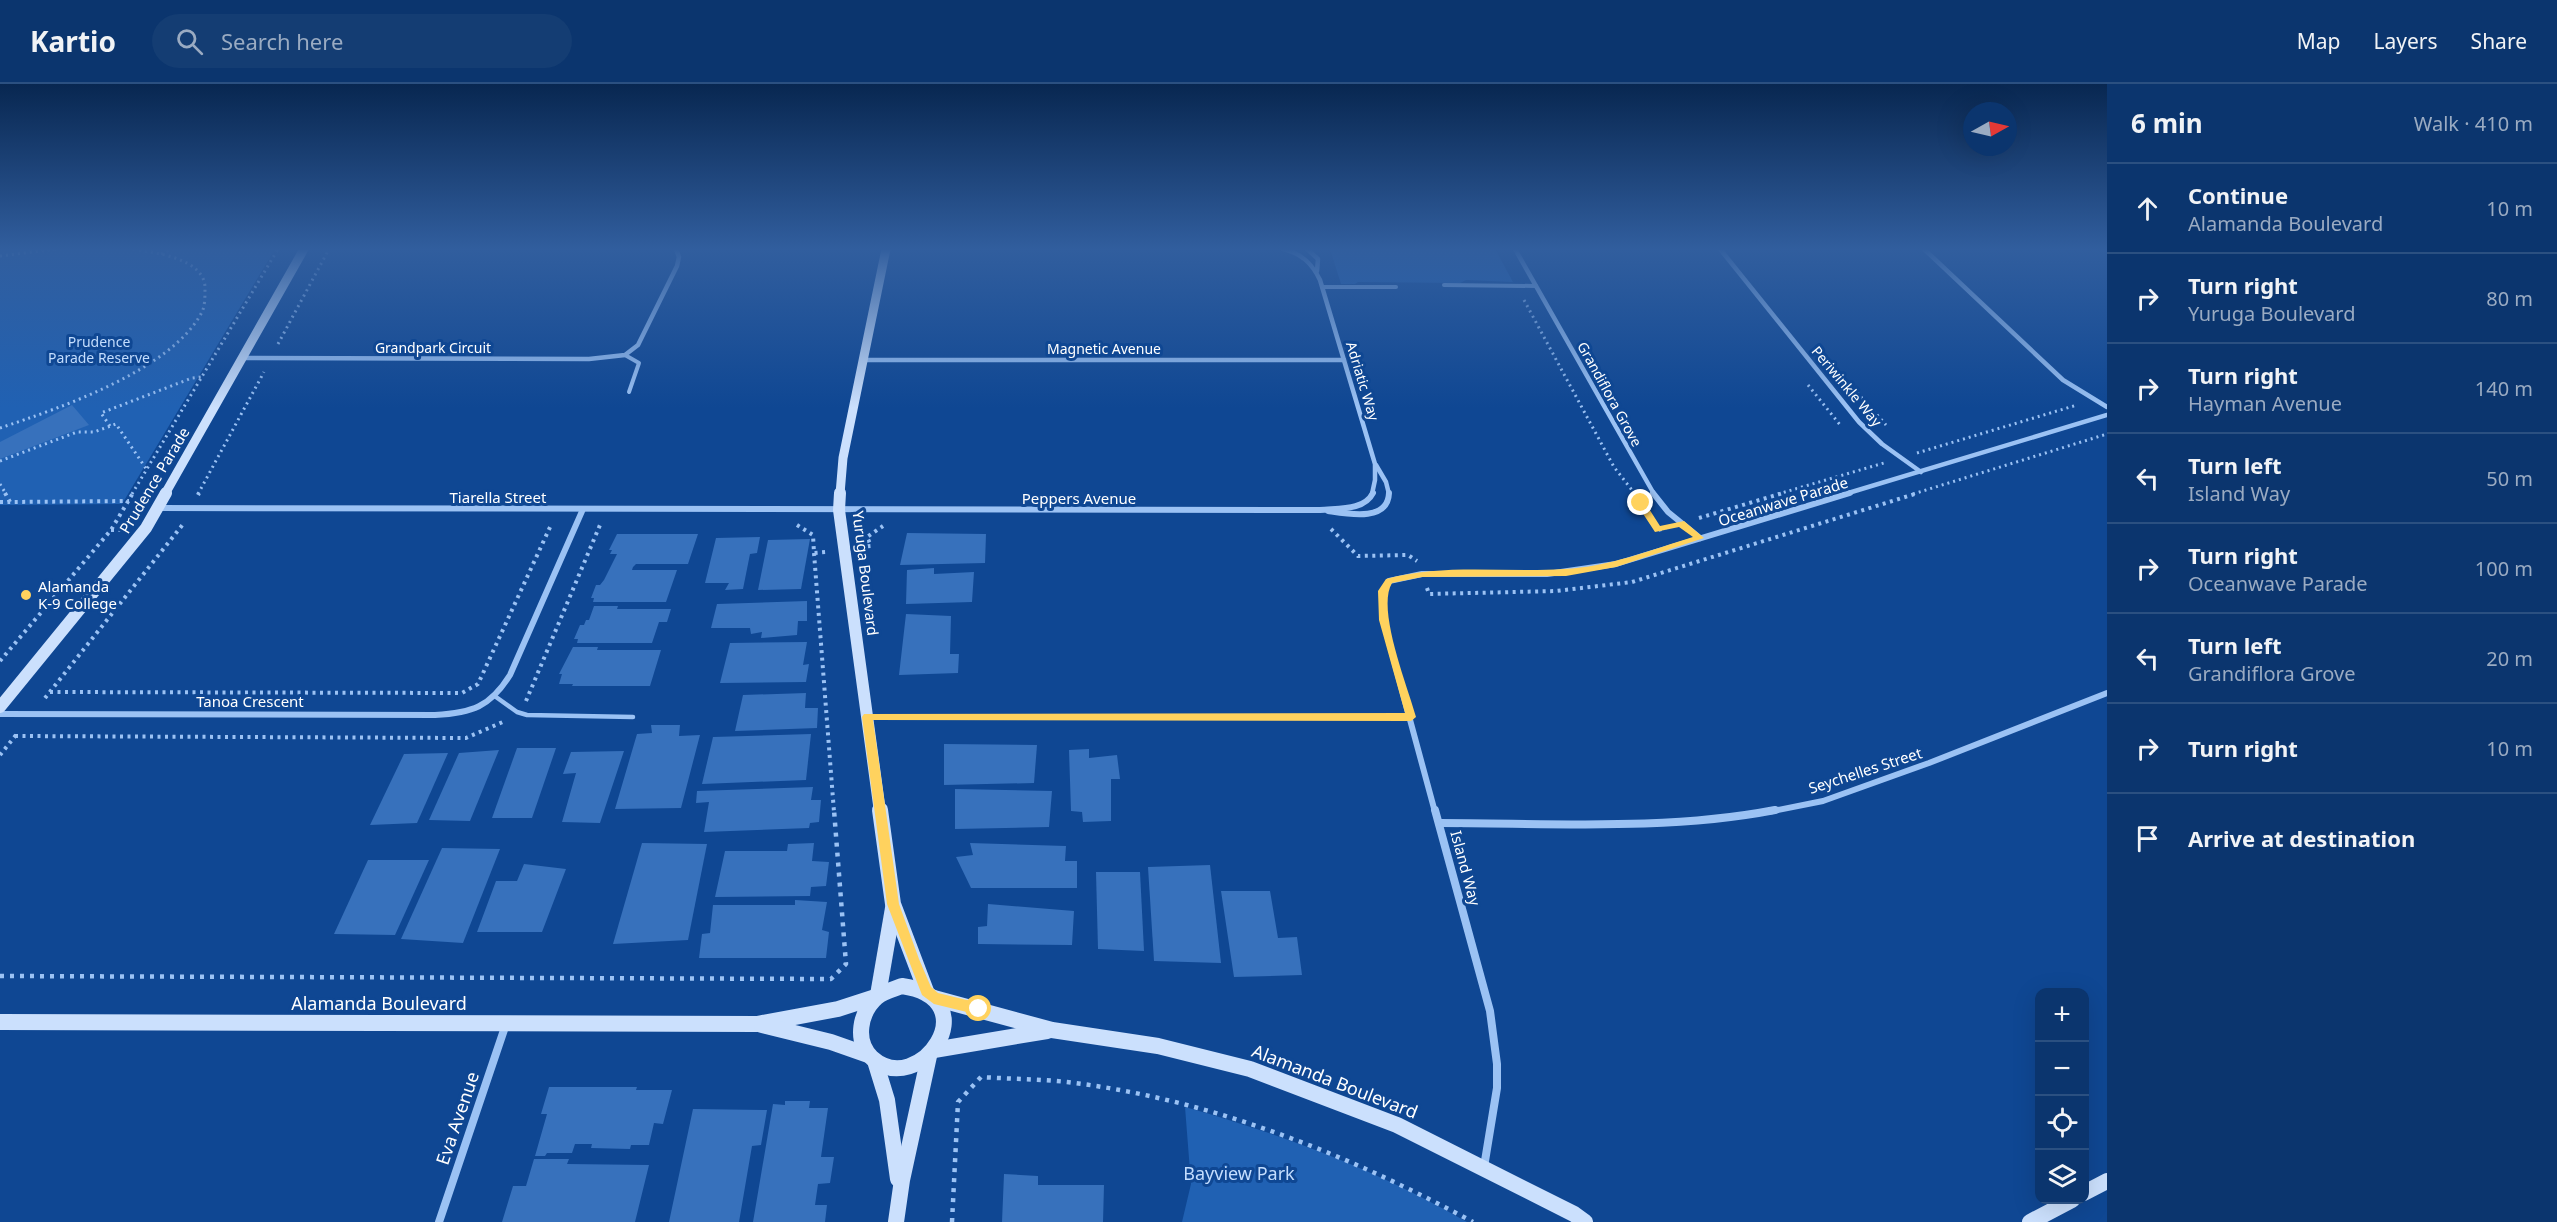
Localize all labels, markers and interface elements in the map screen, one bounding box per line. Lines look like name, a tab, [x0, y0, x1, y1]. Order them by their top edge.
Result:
search box	[152, 14, 572, 68]
text: Kartio	[30, 22, 116, 60]
icon: search	[173, 25, 206, 58]
text: Search here	[221, 26, 343, 56]
text: Map	[2297, 27, 2341, 55]
text: Layers	[2374, 27, 2438, 55]
text: Share	[2471, 27, 2527, 55]
north arrow	[1963, 102, 2017, 156]
text: 6 min	[2131, 105, 2203, 141]
text: Walk · 410 m	[2414, 110, 2533, 137]
text: Continue	[2188, 180, 2288, 210]
icon: ahead	[2131, 192, 2164, 225]
text: 10 m	[2486, 195, 2533, 222]
text: Alamanda Boulevard	[2188, 210, 2383, 237]
text: Turn right	[2188, 270, 2298, 300]
icon: right	[2131, 282, 2164, 315]
text: 80 m	[2486, 285, 2533, 312]
text: Yuruga Boulevard	[2188, 300, 2355, 327]
park label: Prudence Parade Reserve	[48, 332, 150, 367]
street label: Grandpark Circuit	[375, 338, 491, 357]
street label: Grandiflora Grove	[1573, 338, 1647, 450]
street label: Magnetic Avenue	[1047, 339, 1161, 358]
street label: Adriatic Way	[1342, 339, 1384, 424]
street label: Periwinkle Way	[1808, 342, 1887, 431]
text: Turn right	[2188, 360, 2298, 390]
icon: right	[2131, 372, 2164, 405]
text: 140 m	[2475, 375, 2533, 402]
text: Hayman Avenue	[2188, 390, 2342, 417]
street label: Prudence Parade	[114, 423, 194, 537]
text: Turn left	[2188, 450, 2282, 480]
icon: left	[2131, 462, 2164, 495]
text: 50 m	[2486, 465, 2533, 492]
street label: Oceanwave Parade	[1716, 472, 1850, 530]
text: Island Way	[2188, 480, 2290, 507]
street label: Tiarella Street	[450, 487, 547, 507]
street label: Peppers Avenue	[1022, 488, 1136, 508]
route end	[1627, 489, 1653, 515]
street label: Yuruga Boulevard	[848, 509, 884, 637]
text: Turn right	[2188, 540, 2298, 570]
icon: right	[2131, 552, 2164, 585]
text: 100 m	[2475, 555, 2533, 582]
text: Oceanwave Parade	[2188, 570, 2368, 597]
place label: Alamanda K-9 College	[38, 576, 117, 613]
marker: Alamanda K-9 College	[19, 588, 33, 602]
text: Turn left	[2188, 630, 2282, 660]
icon: left	[2131, 642, 2164, 675]
text: 20 m	[2486, 645, 2533, 672]
text: Grandiflora Grove	[2188, 660, 2355, 687]
street label: Tanoa Crescent	[196, 691, 304, 711]
icon: right	[2131, 732, 2164, 765]
text: Turn right	[2188, 733, 2298, 763]
text: 10 m	[2486, 735, 2533, 762]
street label: Seychelles Street	[1806, 742, 1925, 798]
icon: arrive	[2131, 822, 2164, 855]
text: Arrive at destination	[2188, 823, 2415, 853]
street label: Island Way	[1446, 828, 1486, 908]
map controls	[2035, 988, 2089, 1204]
button: +	[2035, 988, 2089, 1042]
street label: Alamanda Boulevard	[291, 991, 467, 1015]
route start	[965, 995, 991, 1021]
street label: Alamanda Boulevard	[1249, 1038, 1421, 1124]
button: −	[2035, 1042, 2089, 1096]
street label: Eva Avenue	[430, 1068, 484, 1168]
button: locate	[2035, 1096, 2089, 1150]
button: layers	[2035, 1150, 2089, 1204]
park label: Bayview Park	[1183, 1161, 1295, 1185]

